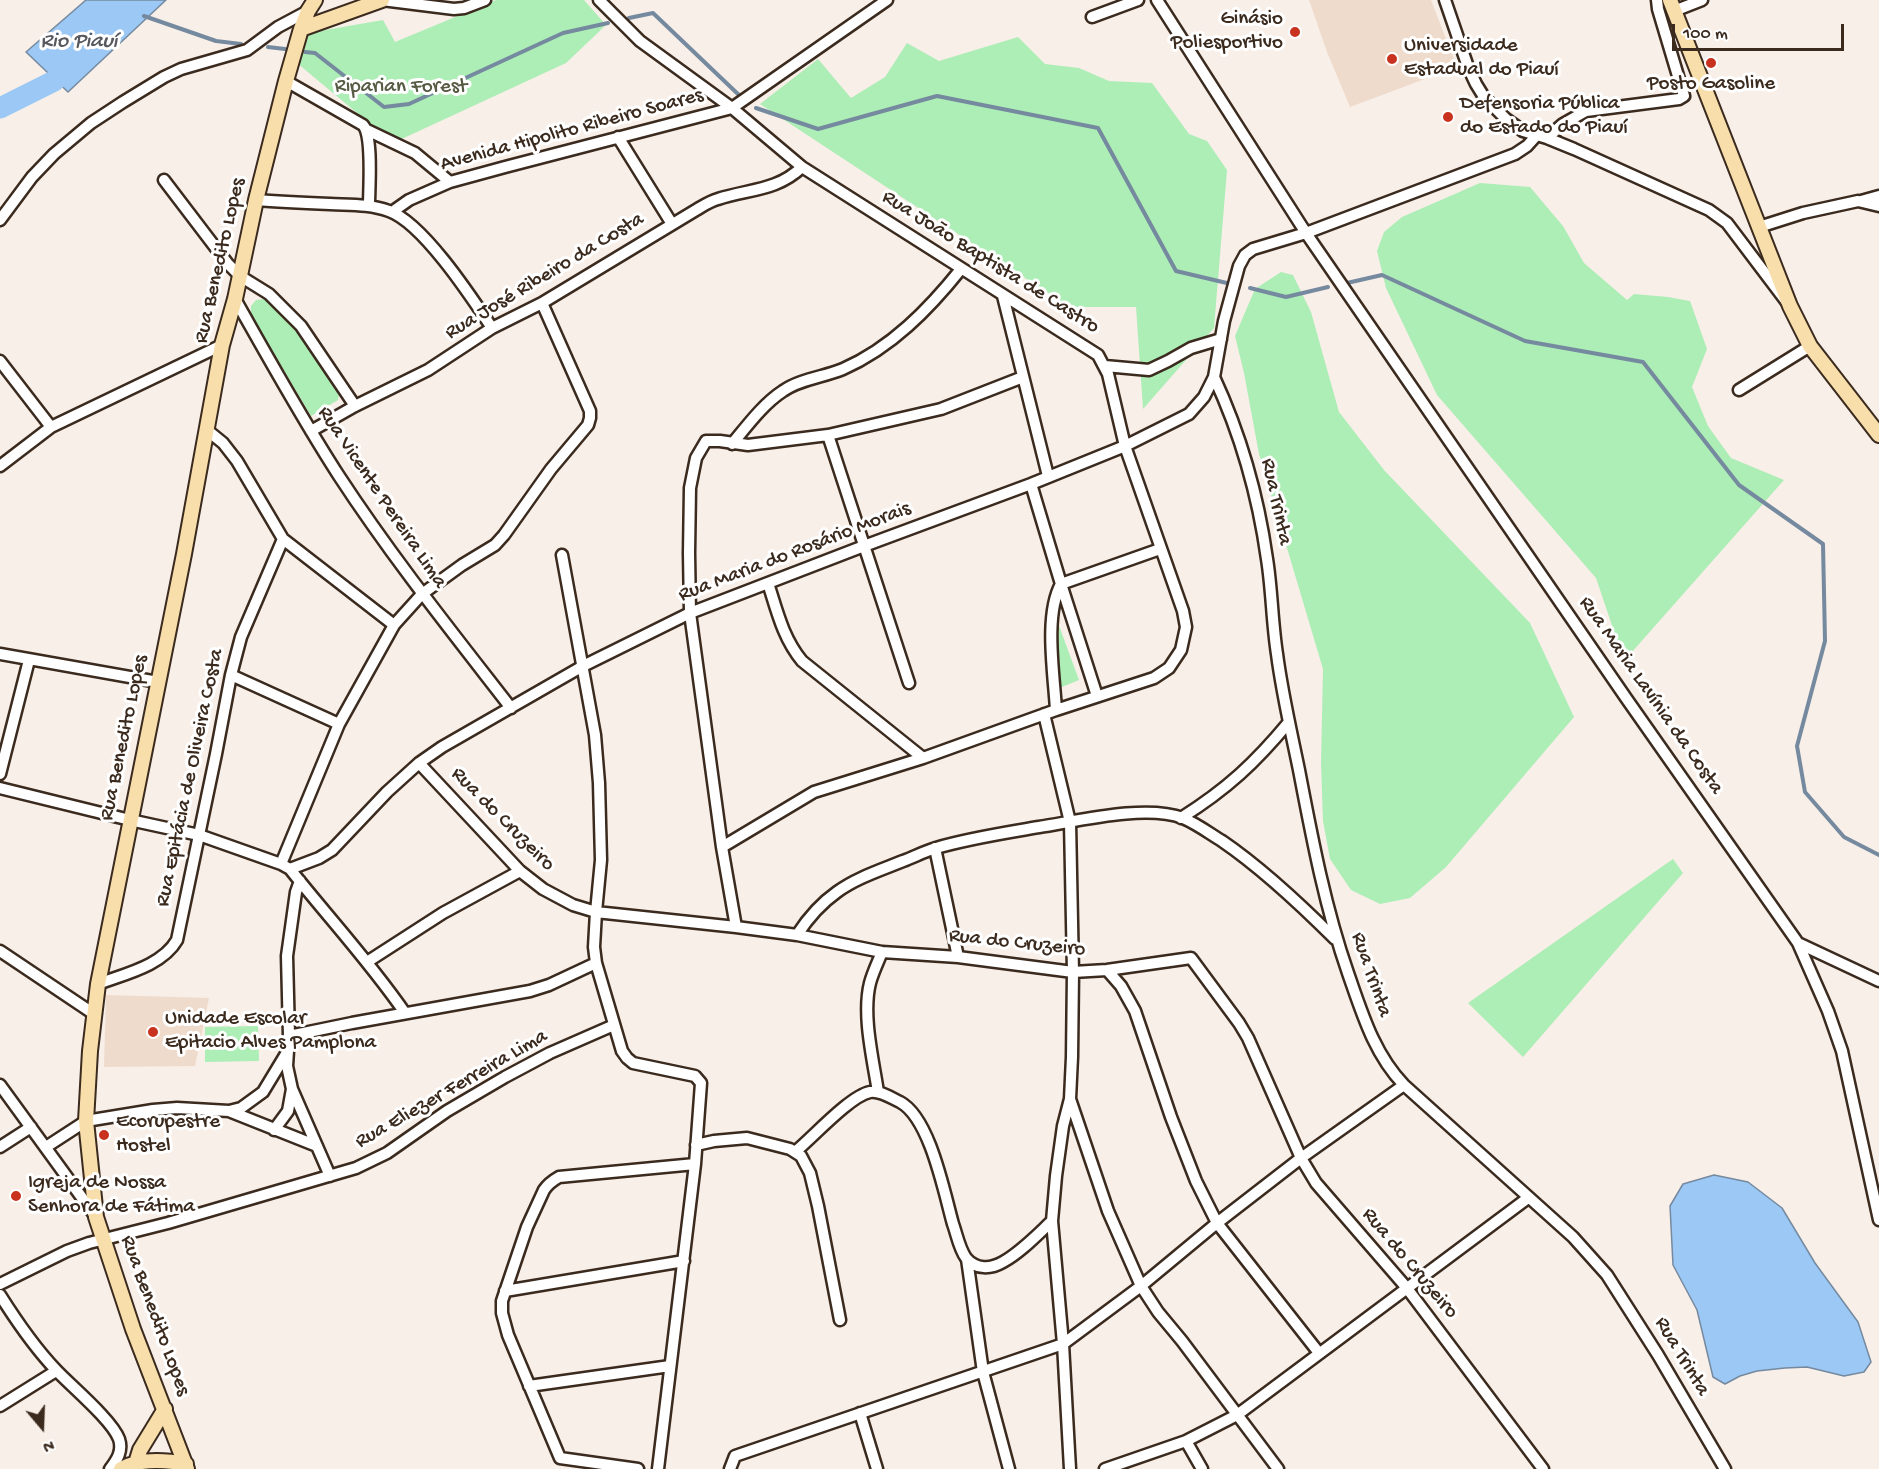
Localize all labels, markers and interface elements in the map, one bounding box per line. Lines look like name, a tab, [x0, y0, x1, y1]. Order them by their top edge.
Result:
place label: Ginásio Poliesportivo	[1171, 7, 1283, 57]
scale bar	[1675, 12, 1848, 50]
text: 100 m	[1683, 24, 1728, 45]
marker: Ginásio Poliesportivo	[1288, 25, 1302, 39]
water label: Rio Piauí	[40, 30, 118, 56]
place label: Universidade Estadual do Piauí	[1404, 34, 1559, 84]
marker: Universidade Estadual do Piauí	[1385, 52, 1399, 66]
marker: Posto Gasoline	[1704, 56, 1718, 70]
place label: Posto Gasoline	[1647, 72, 1775, 98]
park label: Riparian Forest	[335, 75, 467, 101]
street label: Avenida Hipolito Ribeiro Soares	[438, 84, 706, 178]
place label: Defensoria Pública do Estado do Piauí	[1460, 92, 1628, 142]
marker: Defensoria Pública do Estado do Piauí	[1441, 110, 1455, 124]
street label: Rua Benedito Lopes	[190, 176, 252, 346]
street label: Rua João Baptista de Castro	[877, 186, 1103, 340]
street label: Rua José Ribeiro da Costa	[441, 208, 649, 346]
street label: Rua Vicente Pereira Lima	[311, 402, 451, 594]
street label: Rua Trinta	[1254, 456, 1296, 548]
street label: Rua Maria do Rosário Morais	[675, 497, 915, 609]
street label: Rua Maria Lavínia da Costa	[1572, 592, 1728, 800]
street label: Rua Epitácia de Oliveira Costa	[151, 647, 231, 909]
street label: Rua Benedito Lopes	[95, 653, 155, 823]
street label: Rua do Cruzeiro	[445, 763, 559, 877]
street label: Rua do Cruzeiro	[947, 924, 1087, 964]
street label: Rua Trinta	[1344, 929, 1396, 1021]
place label: Unidade Escolar Epitacio Alves Pamplona	[165, 1007, 376, 1057]
marker: Unidade Escolar Epitacio Alves Pamplona	[146, 1025, 160, 1039]
street label: Rua Eliezer Ferreira Lima	[351, 1025, 553, 1155]
place label: Ecorupestre Hostel	[116, 1110, 220, 1160]
marker: Ecorupestre Hostel	[97, 1128, 111, 1142]
place label: Igreja de Nossa Senhora de Fátima	[28, 1171, 195, 1221]
marker: Igreja de Nossa Senhora de Fátima	[9, 1189, 23, 1203]
street label: Rua do Cruzeiro	[1355, 1203, 1463, 1325]
street label: Rua Benedito Lopes	[113, 1232, 195, 1400]
street label: Rua Trinta	[1648, 1313, 1714, 1401]
north arrow	[12, 1397, 72, 1457]
text: N	[40, 1434, 56, 1455]

